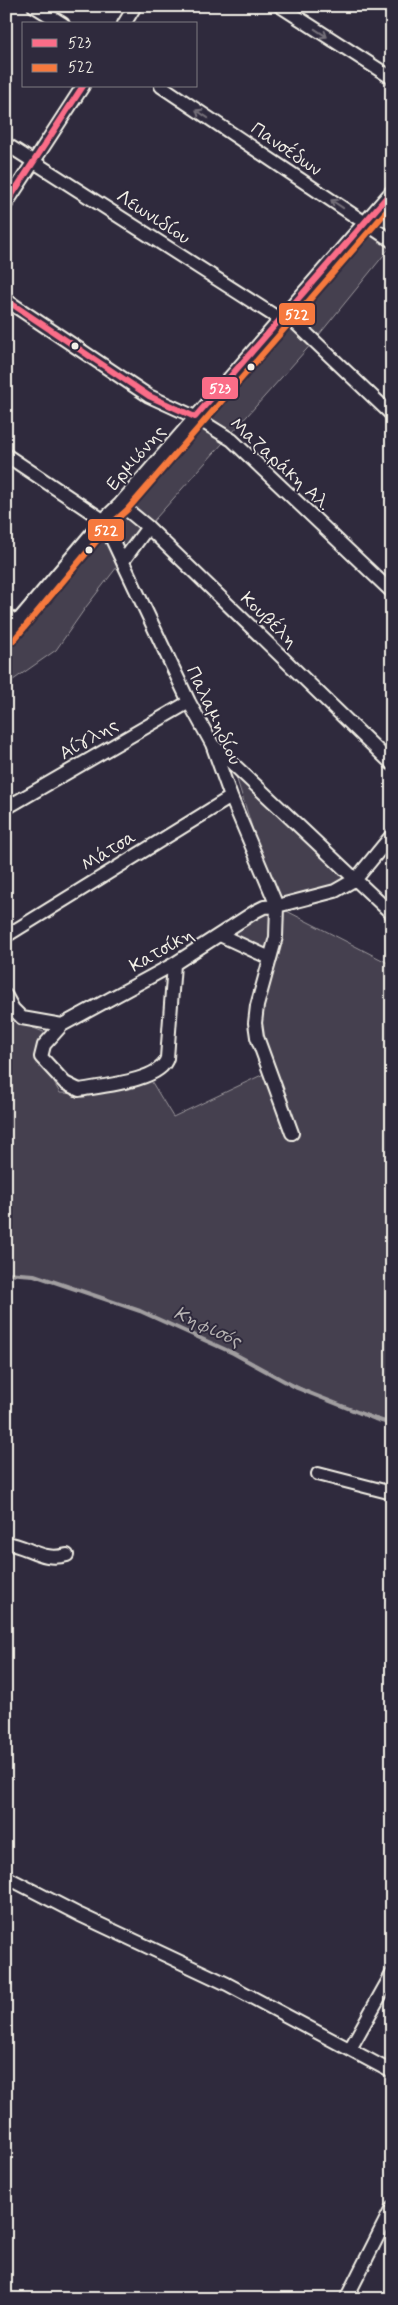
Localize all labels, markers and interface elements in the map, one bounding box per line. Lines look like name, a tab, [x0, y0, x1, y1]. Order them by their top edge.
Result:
legend	[22, 22, 198, 88]
one-way arrow	[314, 28, 328, 38]
text: 523	[68, 34, 91, 54]
text: 522	[68, 58, 94, 78]
one-way arrow	[195, 108, 209, 119]
street label: Πανσέδων	[246, 116, 327, 182]
street label: Λεωνιδίου	[111, 184, 195, 250]
one-way arrow	[330, 198, 344, 209]
line badge: 522	[278, 302, 316, 326]
text: 522	[285, 306, 310, 324]
unlabelled marker	[70, 341, 80, 351]
unlabelled marker	[246, 362, 256, 372]
line badge: 523	[201, 376, 239, 400]
text: 523	[209, 380, 231, 398]
street label: Μαζαράκη Αλ.	[224, 412, 336, 516]
street label: Ερμιόνης	[101, 420, 171, 496]
line badge: 522	[87, 518, 125, 542]
text: 522	[94, 522, 119, 540]
unlabelled marker	[84, 545, 94, 555]
street label: Κουβέλη	[235, 586, 303, 654]
street label: Παλαμηδίου	[180, 662, 247, 769]
street label: Αίγλης	[55, 712, 123, 766]
street label: Μάτσα	[77, 825, 141, 878]
street label: Κατσίκη	[125, 922, 198, 979]
water label: Κηφισός	[169, 1300, 247, 1355]

